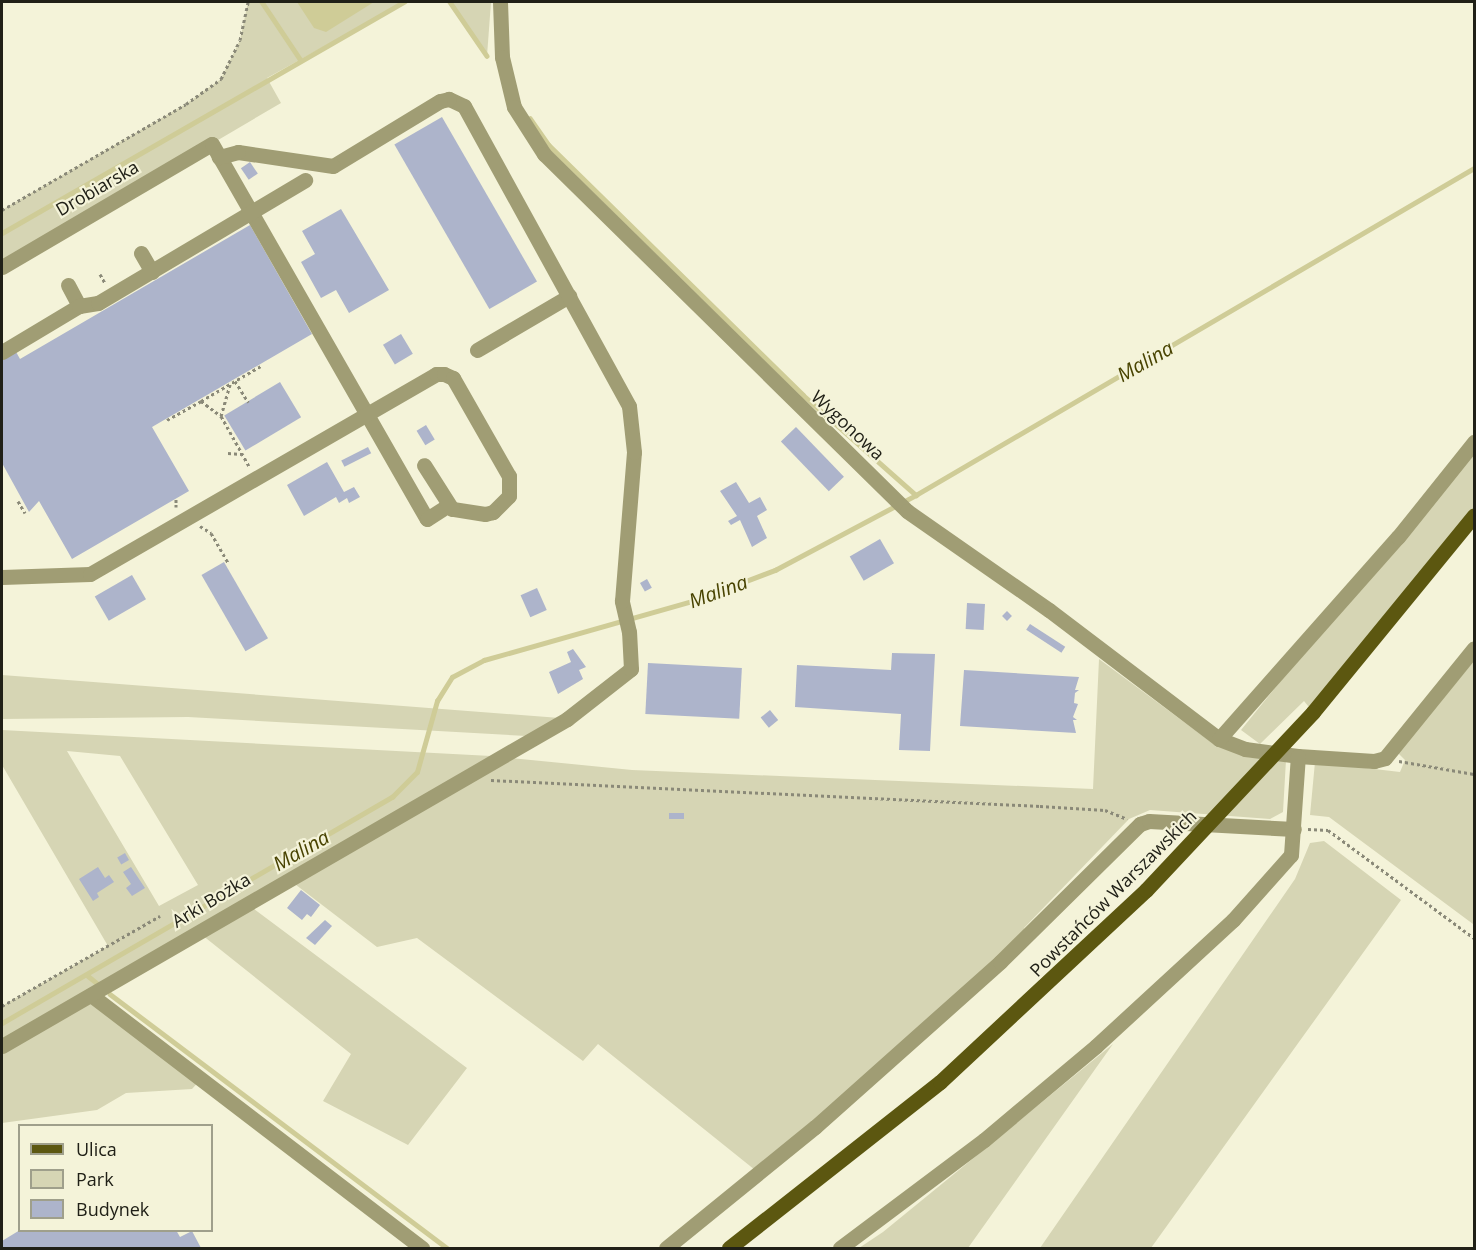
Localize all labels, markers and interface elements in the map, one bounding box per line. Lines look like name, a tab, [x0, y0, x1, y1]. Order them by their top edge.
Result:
street label: Drobiarska	[52, 156, 142, 220]
water label: Malina	[1113, 335, 1177, 387]
street label: Wygonowa	[807, 386, 889, 464]
water label: Malina	[685, 569, 751, 613]
street label: Powstańców Warszawskich	[1025, 805, 1201, 981]
water label: Malina	[269, 824, 333, 876]
street label: Arki Bożka	[168, 868, 254, 932]
legend	[18, 1124, 213, 1232]
text: Ulica	[76, 1137, 117, 1161]
text: Park	[76, 1167, 114, 1191]
text: Budynek	[76, 1197, 149, 1221]

